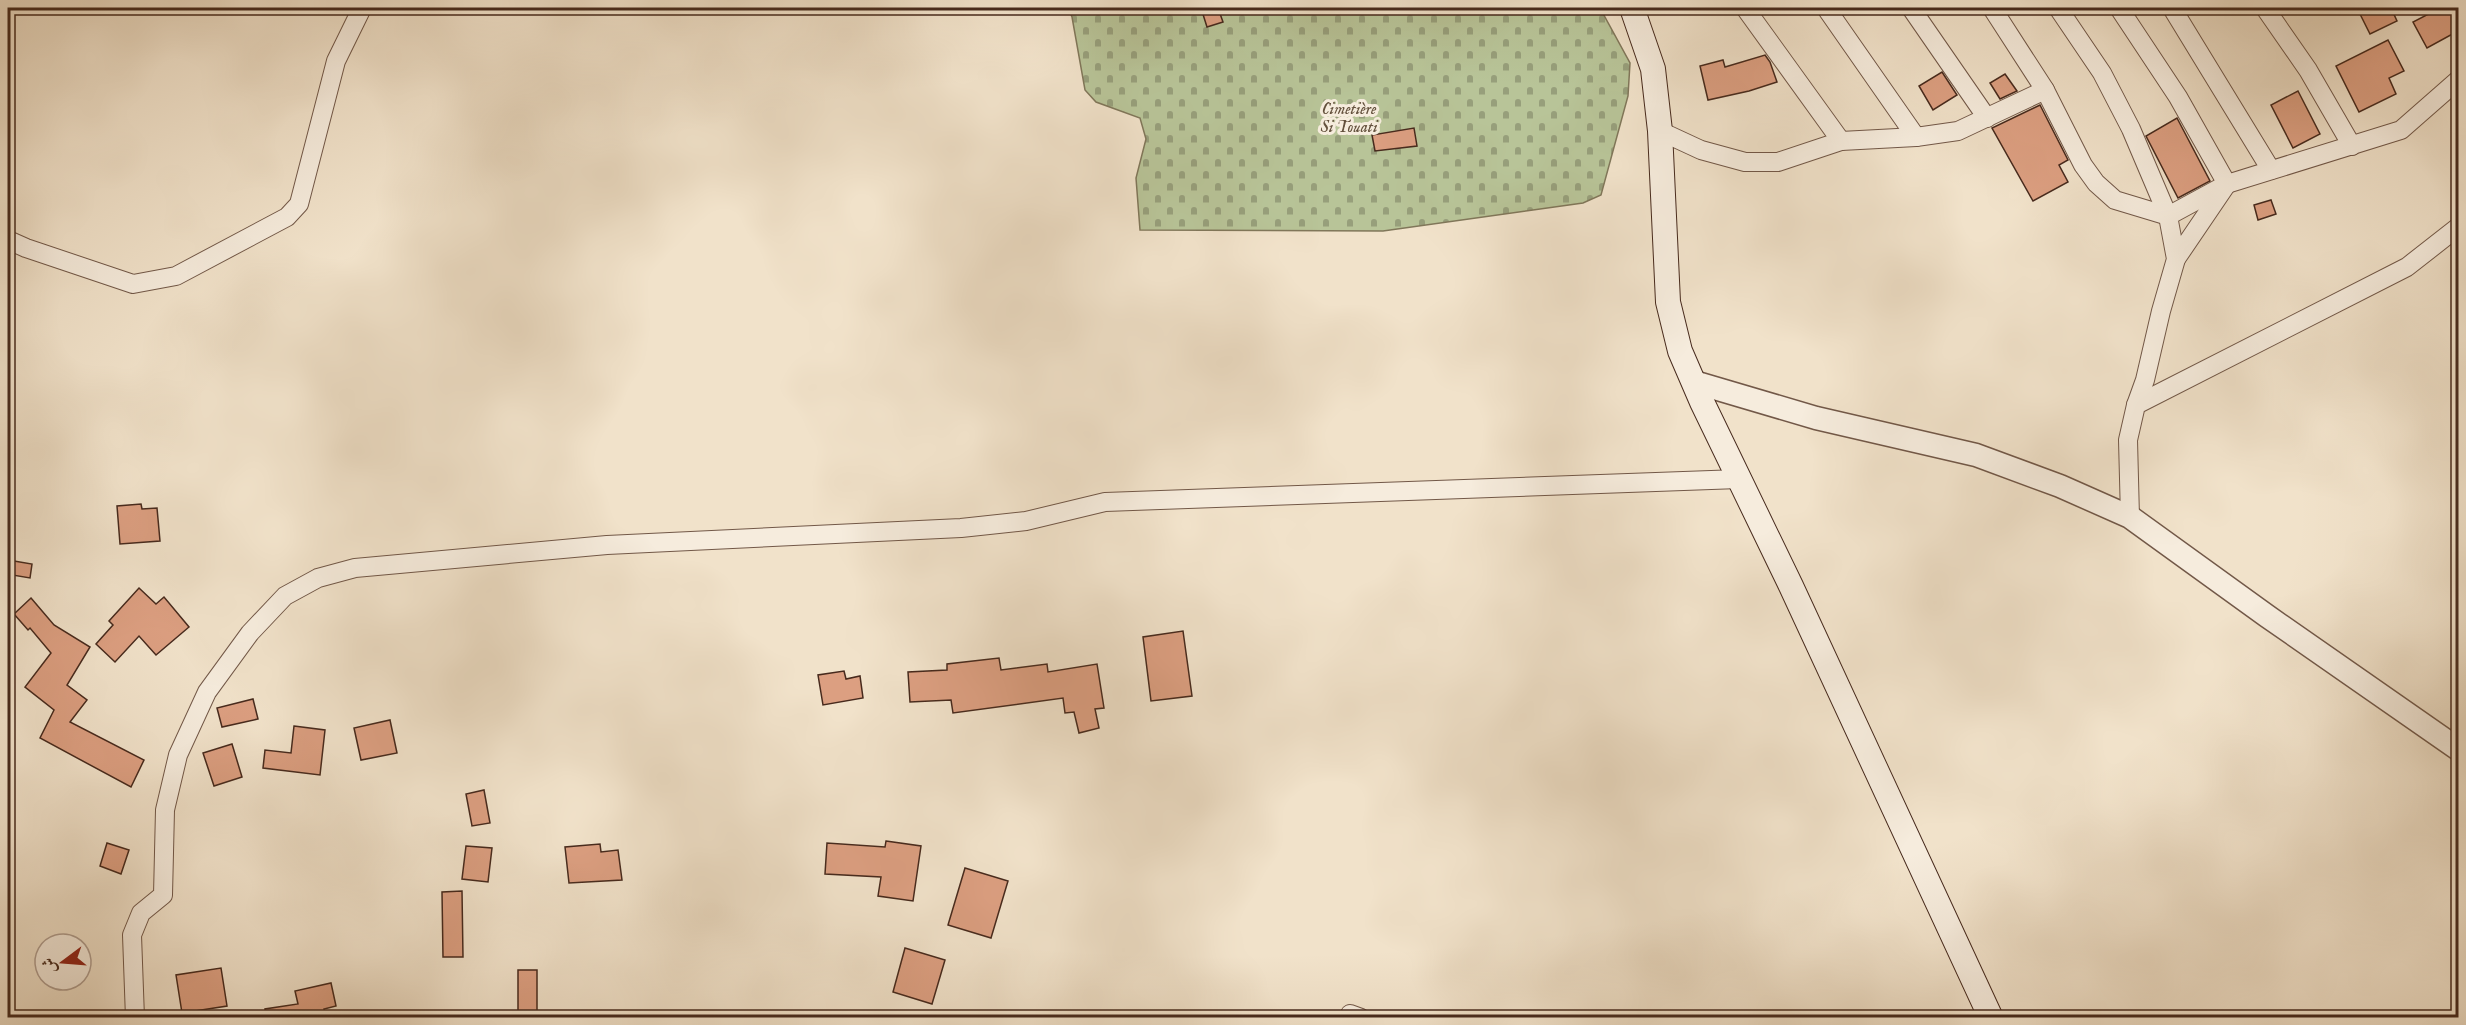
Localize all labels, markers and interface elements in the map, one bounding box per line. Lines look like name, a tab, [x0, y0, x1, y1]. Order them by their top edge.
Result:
park label: Cimetière Si Touati	[1320, 100, 1379, 138]
north arrow	[33, 932, 93, 992]
text: ش	[39, 955, 62, 976]

